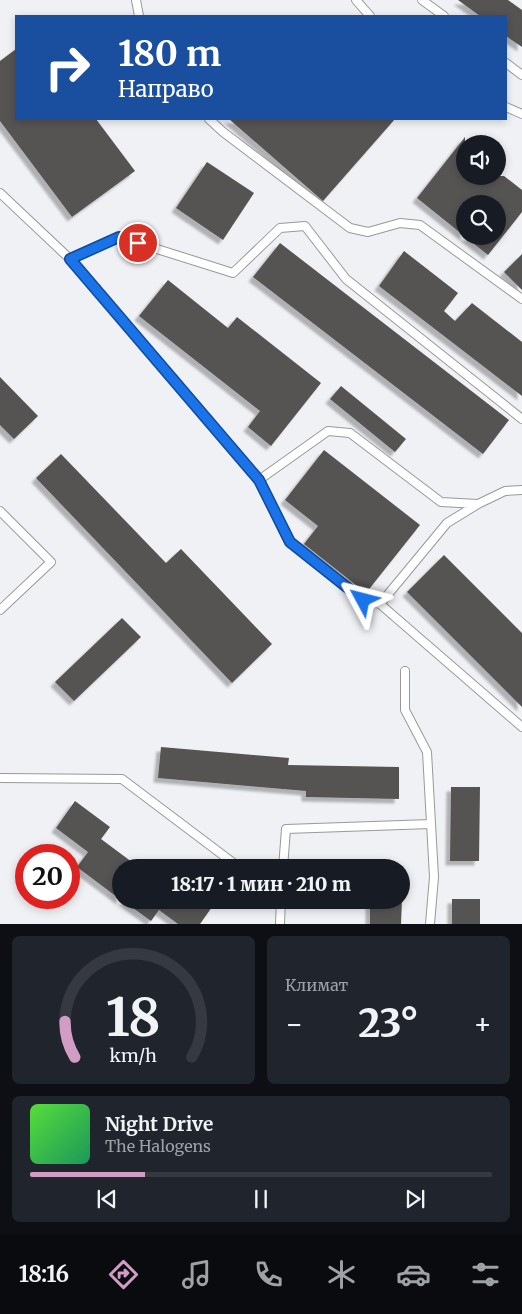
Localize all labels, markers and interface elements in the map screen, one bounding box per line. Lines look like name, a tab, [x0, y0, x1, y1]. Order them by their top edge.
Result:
text: 180 m	[118, 32, 221, 76]
icon: right	[35, 35, 100, 100]
text: Направо	[118, 75, 214, 103]
map controls	[456, 135, 506, 245]
button: sound	[456, 135, 506, 185]
button: search	[456, 195, 506, 245]
pin	[117, 222, 159, 264]
icon: arrive	[124, 229, 152, 257]
position arrow	[336, 573, 388, 625]
speed limit sign: 20	[15, 844, 80, 909]
text: 18:17 · 1 мин · 210 m	[171, 872, 351, 896]
text: Климат	[285, 975, 348, 995]
text: 18	[106, 985, 161, 1050]
text: 23°	[358, 1000, 419, 1047]
text: −	[285, 1006, 304, 1042]
text: +	[473, 1006, 492, 1042]
text: km/h	[110, 1044, 157, 1067]
text: Night Drive	[105, 1112, 213, 1136]
text: The Halogens	[105, 1136, 211, 1156]
icon: previous	[93, 1185, 121, 1213]
icon: pause	[247, 1185, 275, 1213]
icon: next	[401, 1185, 429, 1213]
icon: directions	[106, 1257, 141, 1292]
icon: music	[179, 1257, 214, 1292]
icon: phone	[251, 1257, 286, 1292]
icon: climate	[324, 1257, 359, 1292]
icon: car	[396, 1257, 431, 1292]
icon: filters	[468, 1257, 503, 1292]
text: 18:16	[19, 1260, 69, 1288]

